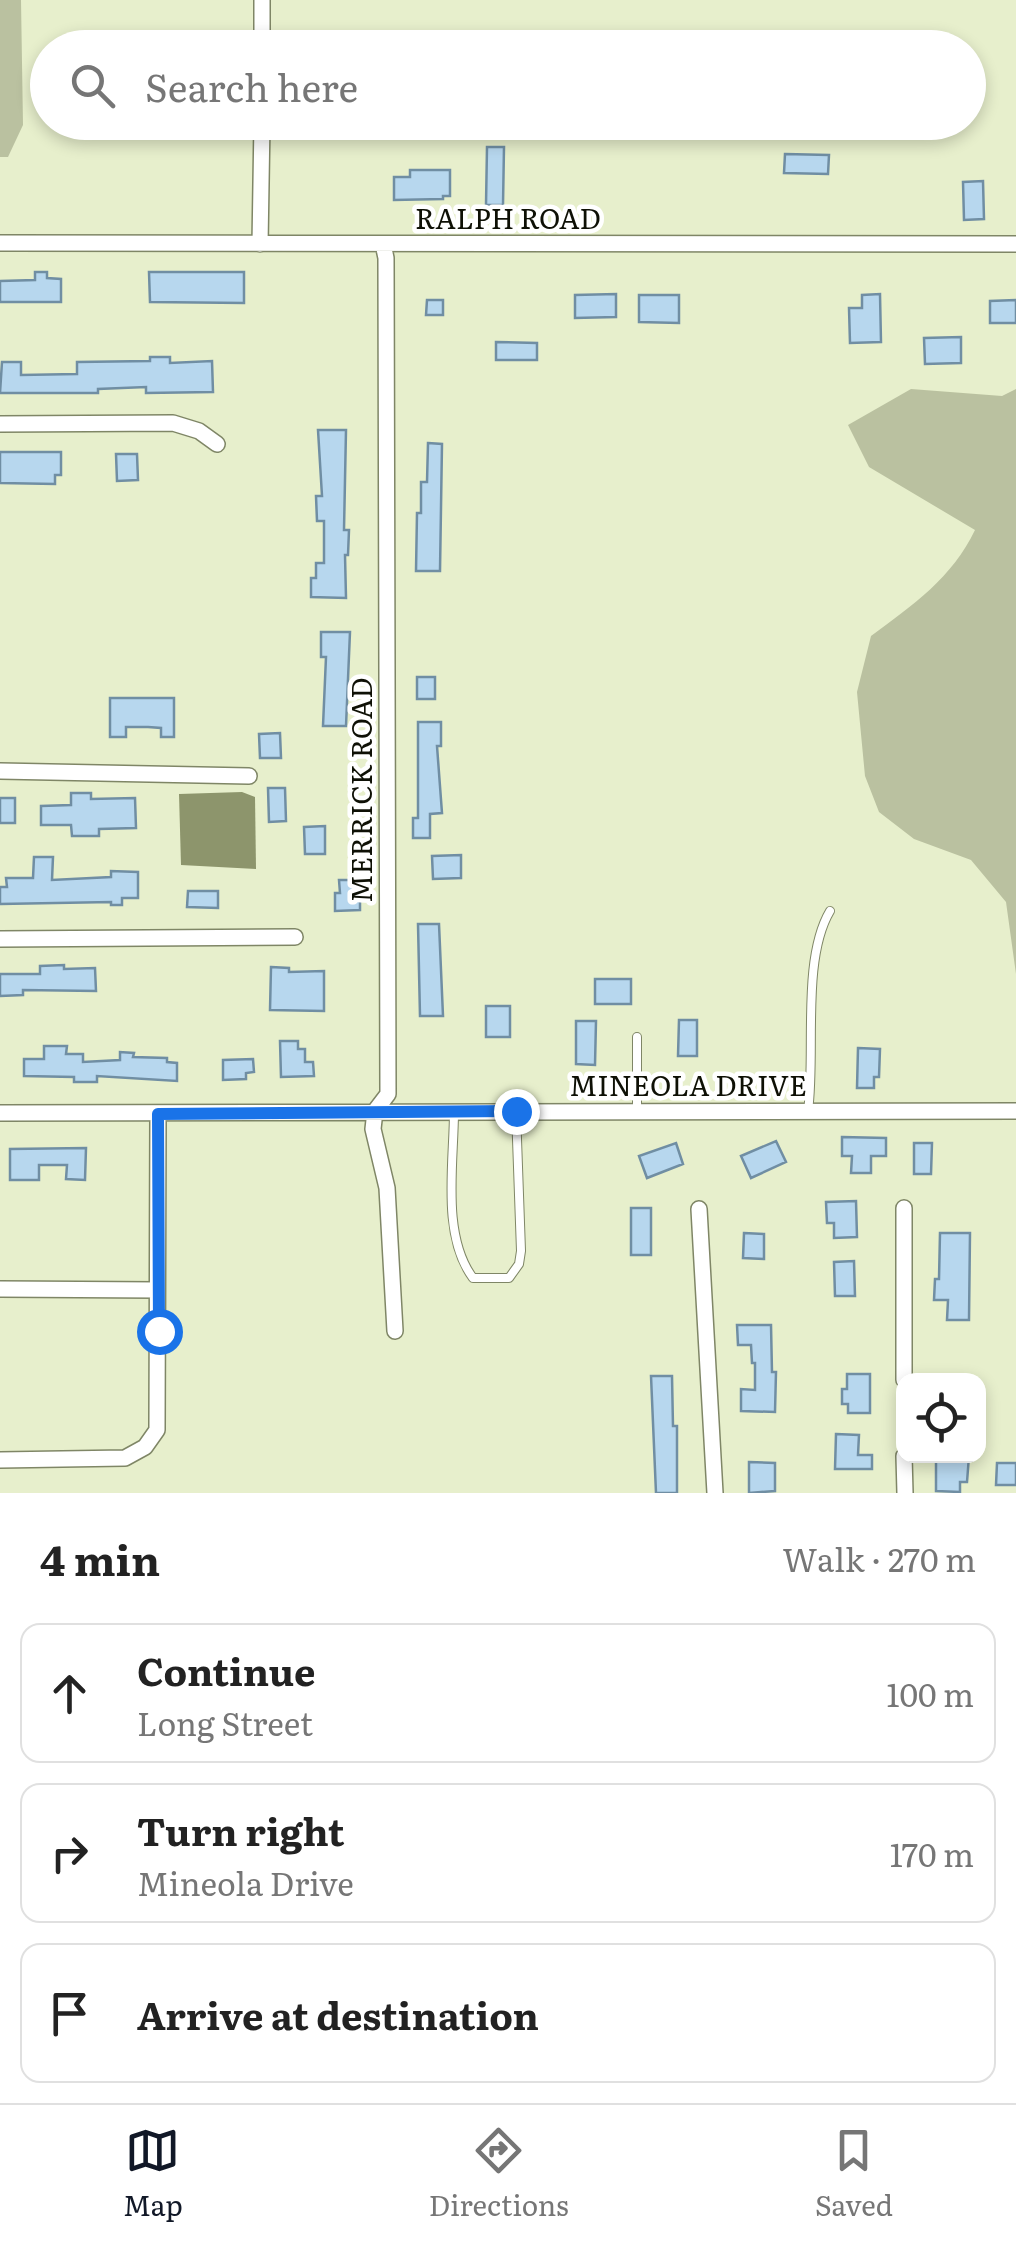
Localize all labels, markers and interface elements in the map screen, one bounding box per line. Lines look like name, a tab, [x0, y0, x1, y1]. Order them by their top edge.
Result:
search box	[30, 30, 986, 140]
text: Search here	[145, 57, 358, 114]
icon: search	[65, 58, 120, 113]
street label: RALPH ROAD	[415, 196, 601, 238]
street label: MERRICK ROAD	[339, 677, 381, 903]
street label: MINEOLA DRIVE	[569, 1063, 807, 1105]
route end	[494, 1089, 540, 1135]
route start	[137, 1309, 183, 1355]
map controls	[896, 1373, 986, 1463]
button: locate	[896, 1373, 986, 1463]
text: 4 min	[40, 1527, 160, 1589]
text: Walk · 270 m	[783, 1534, 976, 1582]
text: Continue	[137, 1641, 315, 1698]
icon: ahead	[42, 1666, 97, 1721]
text: 100 m	[887, 1669, 974, 1717]
text: Long Street	[137, 1698, 313, 1746]
text: Turn right	[137, 1801, 344, 1858]
icon: right	[42, 1826, 97, 1881]
text: 170 m	[890, 1829, 974, 1877]
text: Mineola Drive	[137, 1858, 354, 1906]
text: Arrive at destination	[137, 1985, 539, 2042]
icon: arrive	[42, 1986, 97, 2041]
tab: Map	[123, 2123, 183, 2225]
tab: Directions	[429, 2123, 569, 2225]
tab: Saved	[815, 2123, 893, 2225]

